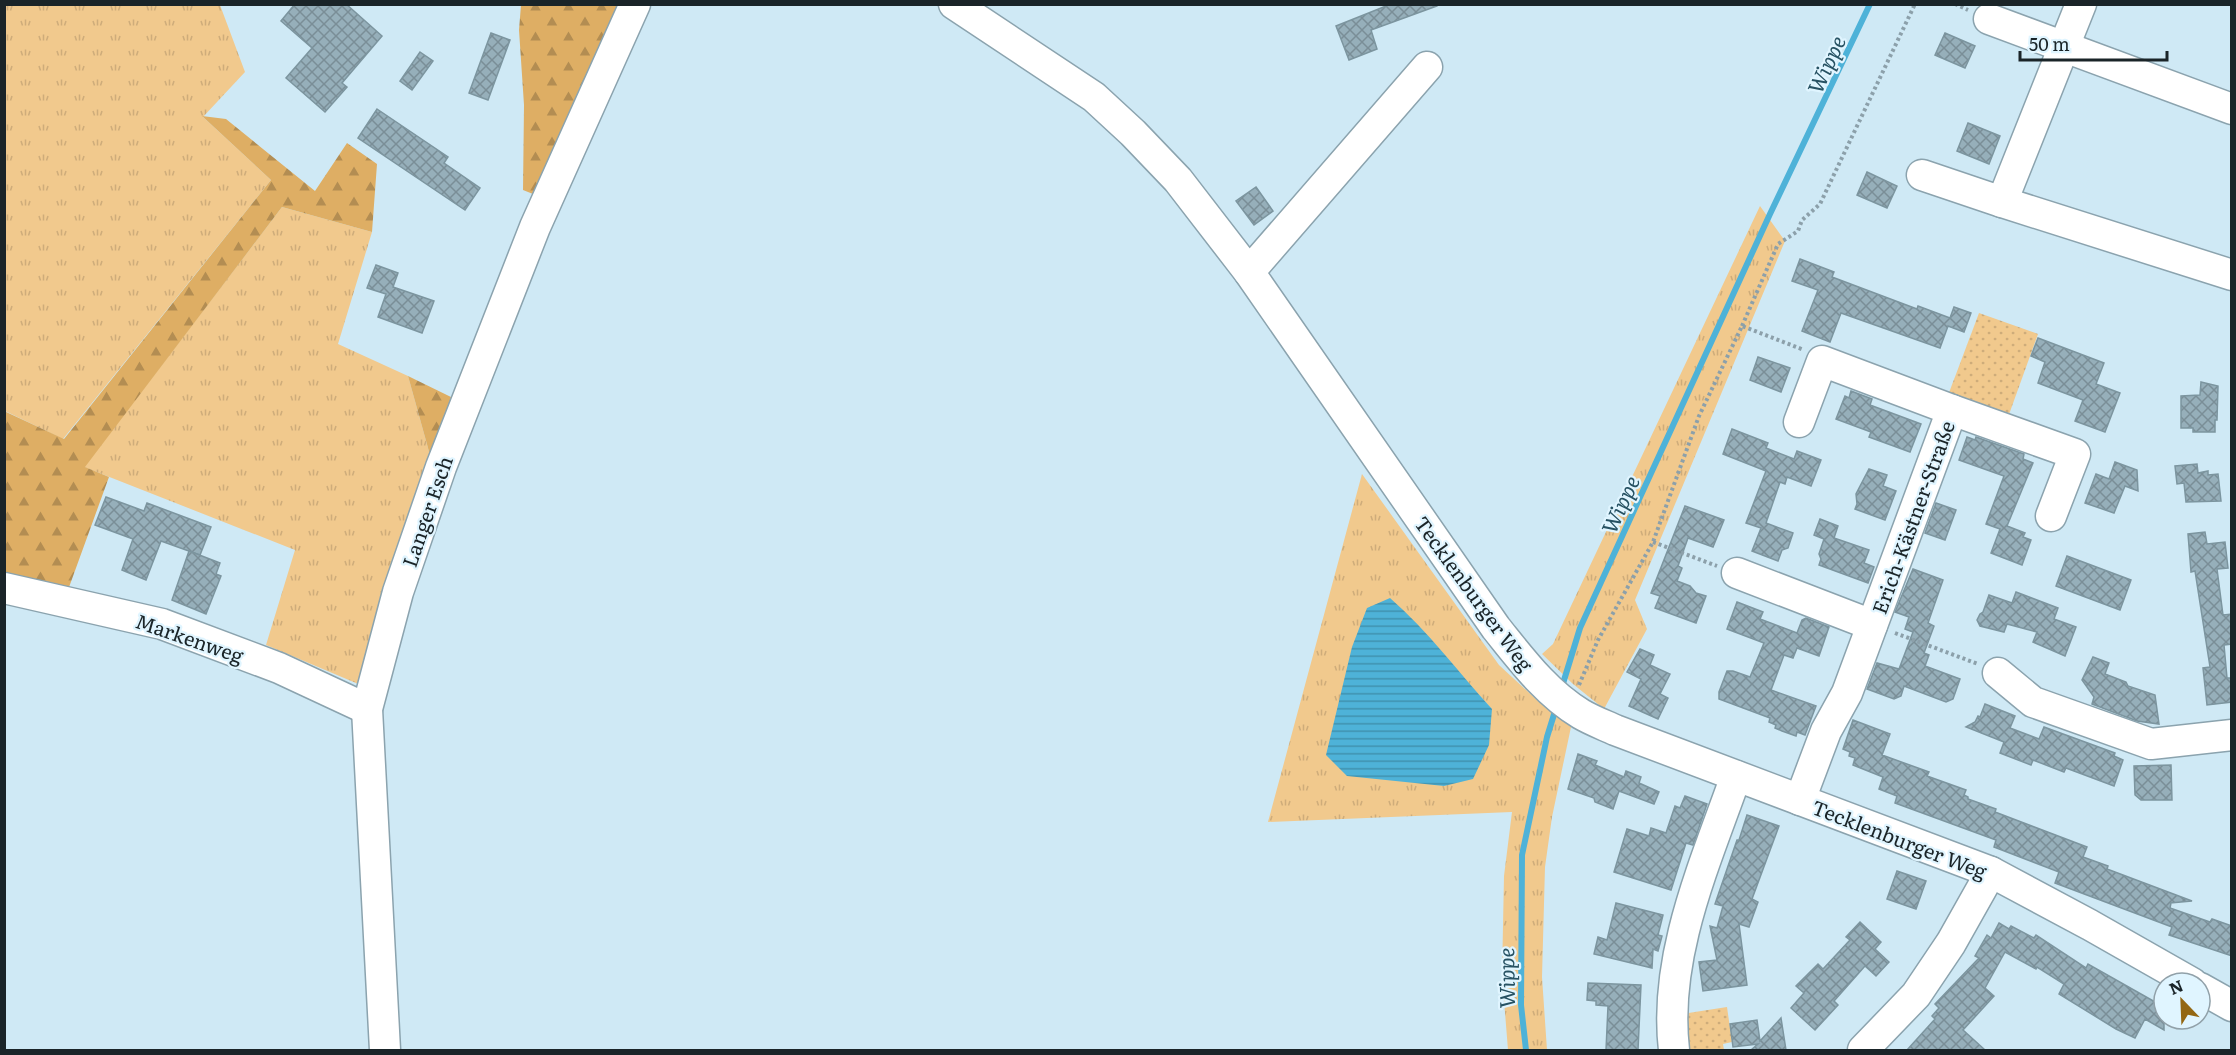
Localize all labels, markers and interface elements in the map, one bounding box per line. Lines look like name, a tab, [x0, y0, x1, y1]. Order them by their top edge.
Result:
scale bar	[2020, 24, 2167, 62]
water label: Wippe	[1798, 30, 1852, 98]
text: 50 m	[2029, 30, 2070, 57]
street label: Erich-Kästner-Straße	[1863, 416, 1961, 618]
street label: Langer Esch	[393, 451, 459, 571]
water label: Wippe	[1592, 470, 1646, 538]
street label: Tecklenburger Weg	[1408, 509, 1542, 677]
street label: Markenweg	[132, 605, 249, 670]
street label: Tecklenburger Weg	[1808, 791, 1993, 885]
water label: Wippe	[1489, 947, 1521, 1009]
north arrow	[2152, 971, 2212, 1031]
text: N	[2165, 973, 2187, 1000]

